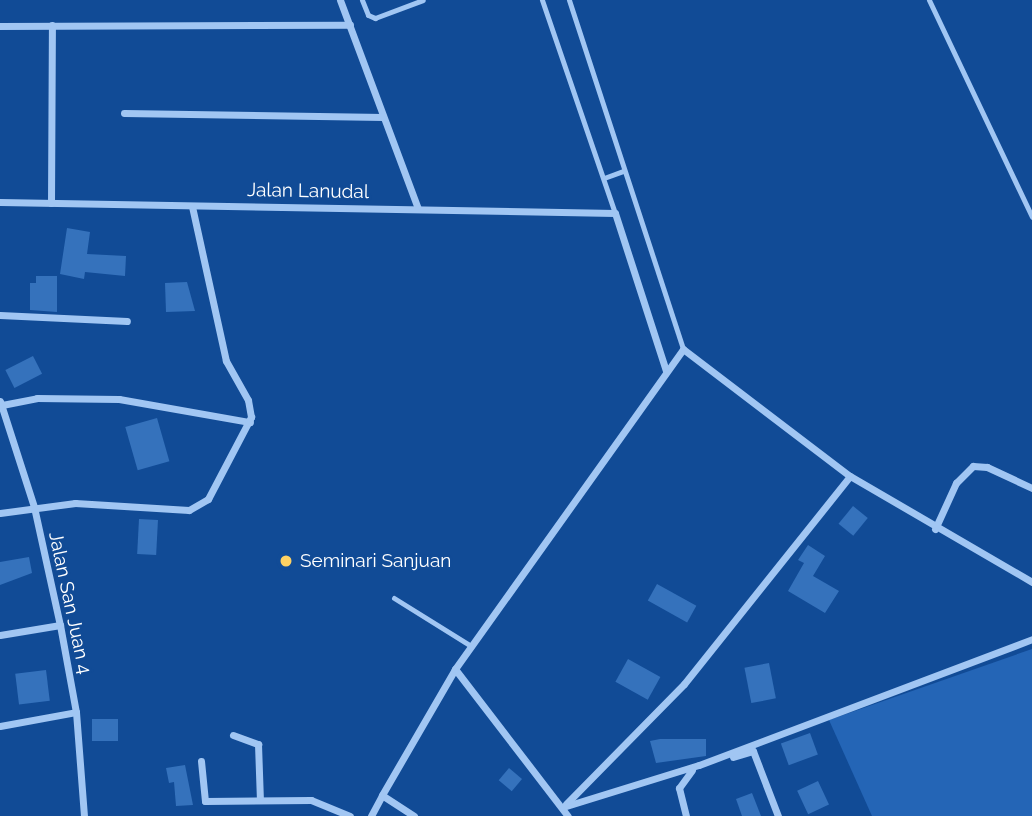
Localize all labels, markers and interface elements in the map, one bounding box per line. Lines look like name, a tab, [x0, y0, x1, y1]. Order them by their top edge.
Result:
street label: Jalan Lanudal	[247, 179, 369, 203]
street label: Jalan San Juan 4	[44, 529, 96, 677]
place label: Seminari Sanjuan	[300, 550, 451, 572]
marker: Seminari Sanjuan	[278, 553, 294, 569]

